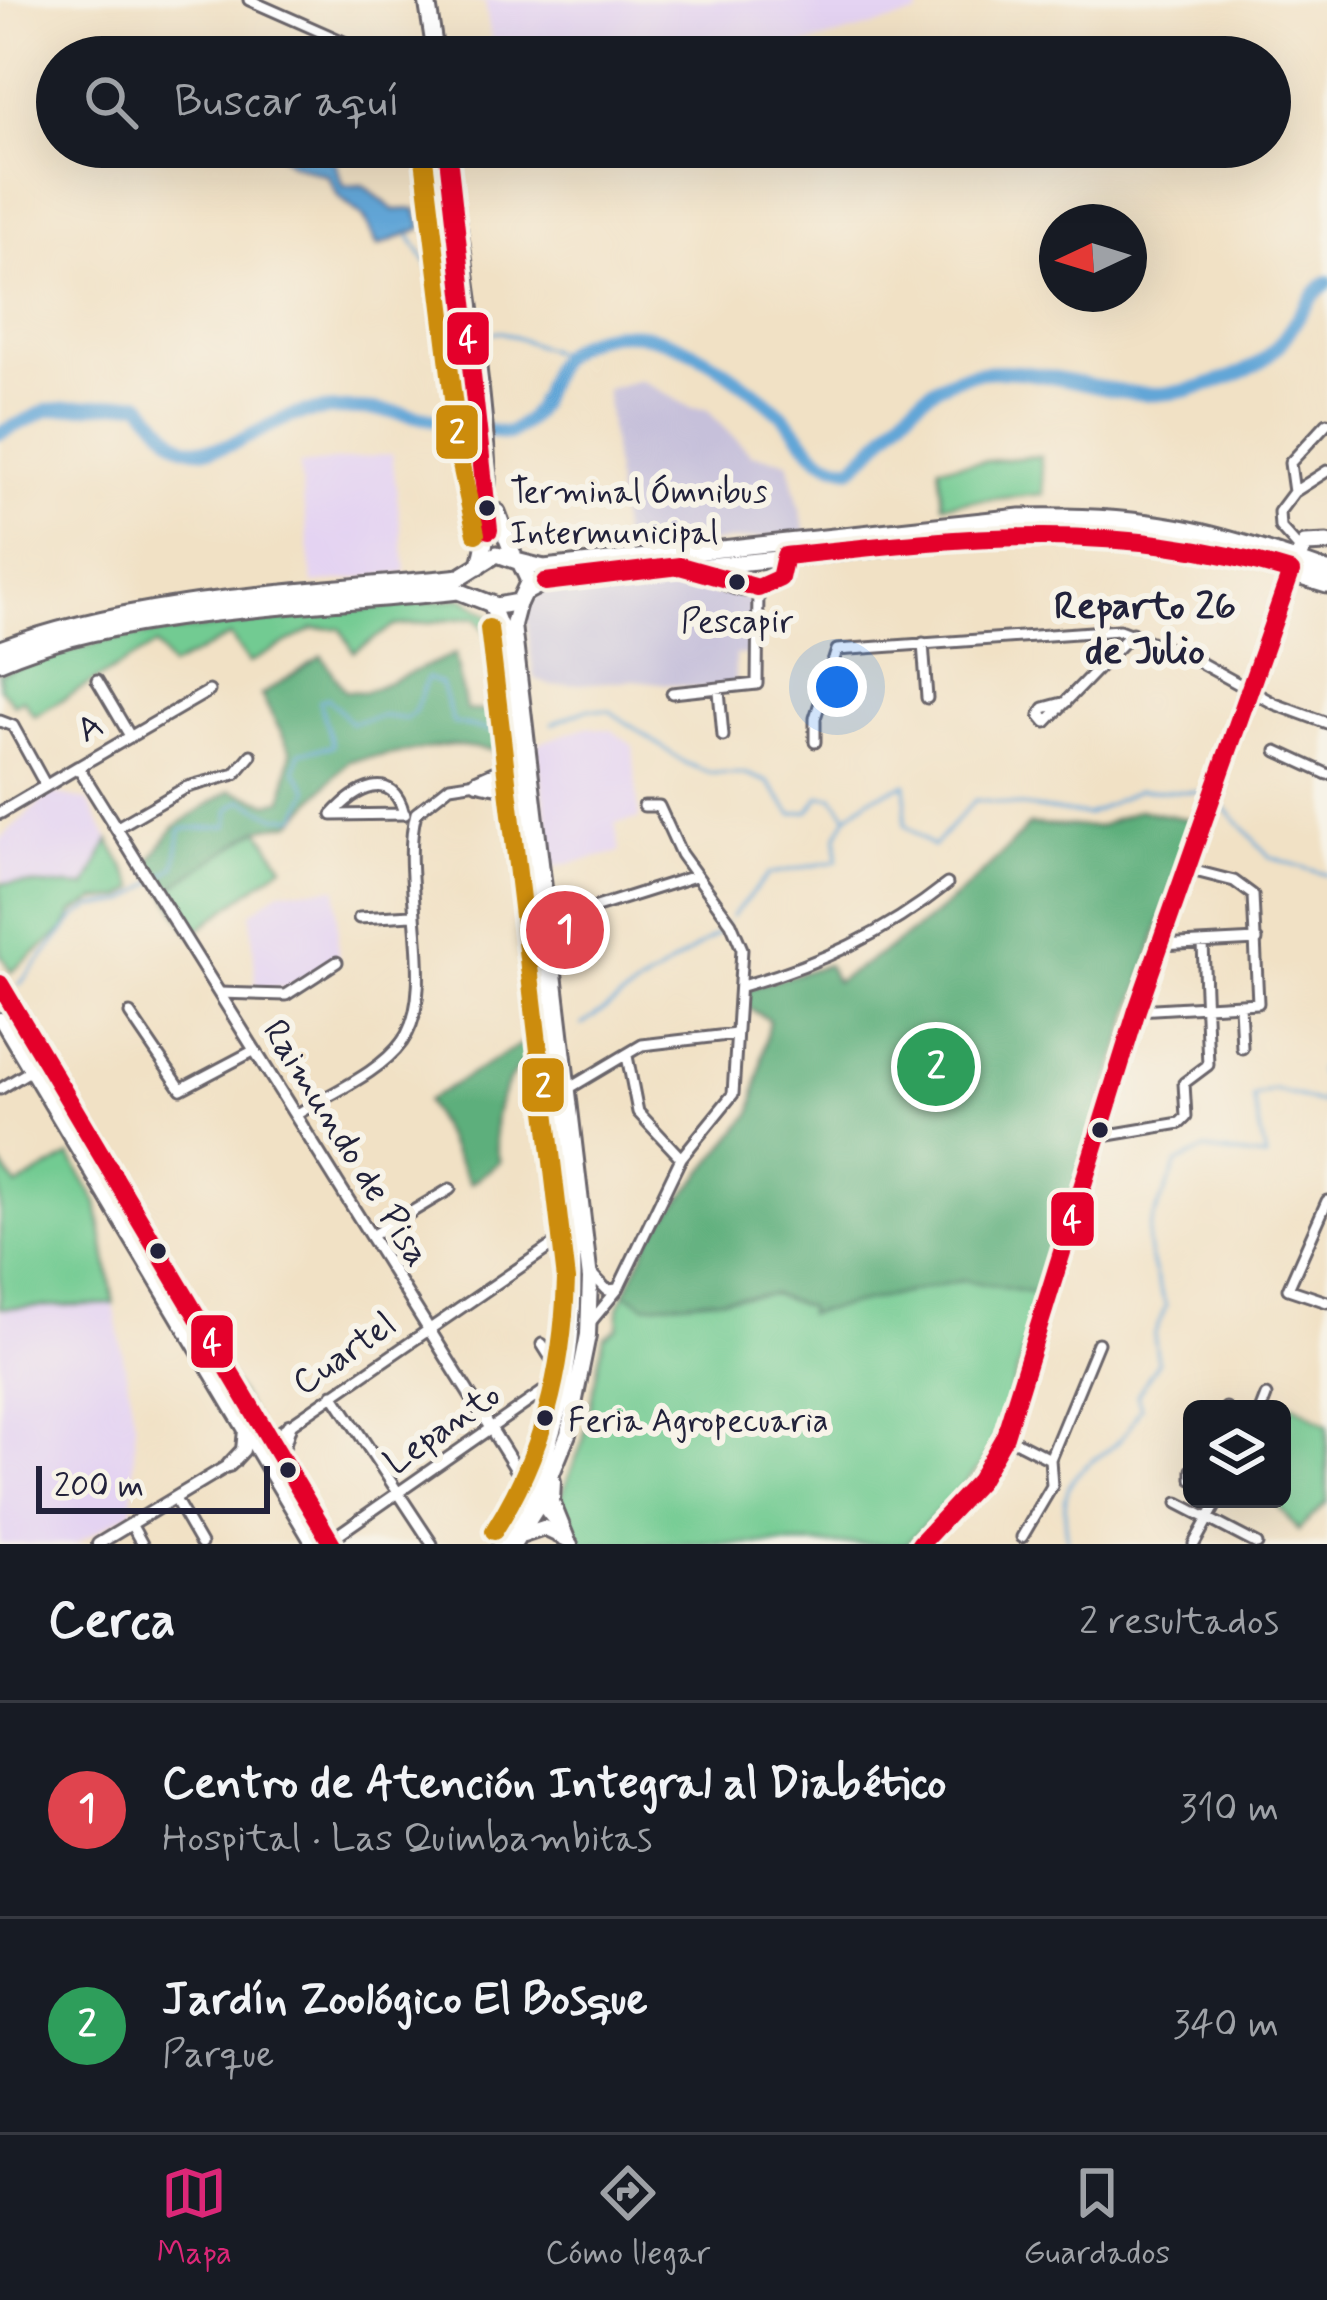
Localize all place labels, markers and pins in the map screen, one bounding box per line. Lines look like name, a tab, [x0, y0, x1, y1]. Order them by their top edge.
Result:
place label: Terminal Ómnibus Intermunicipal	[510, 471, 767, 556]
marker: Terminal Ómnibus Intermunicipal	[476, 497, 498, 519]
marker: Pescapir	[726, 571, 748, 593]
place label: Pescapir	[681, 601, 793, 645]
pin: 1	[526, 885, 604, 975]
pin: 2	[897, 1022, 975, 1112]
unlabelled marker	[1089, 1119, 1111, 1141]
unlabelled marker	[147, 1240, 169, 1262]
place label: Feria Agropecuaria	[568, 1400, 829, 1444]
marker: Feria Agropecuaria	[534, 1407, 556, 1429]
unlabelled marker	[277, 1459, 299, 1481]

